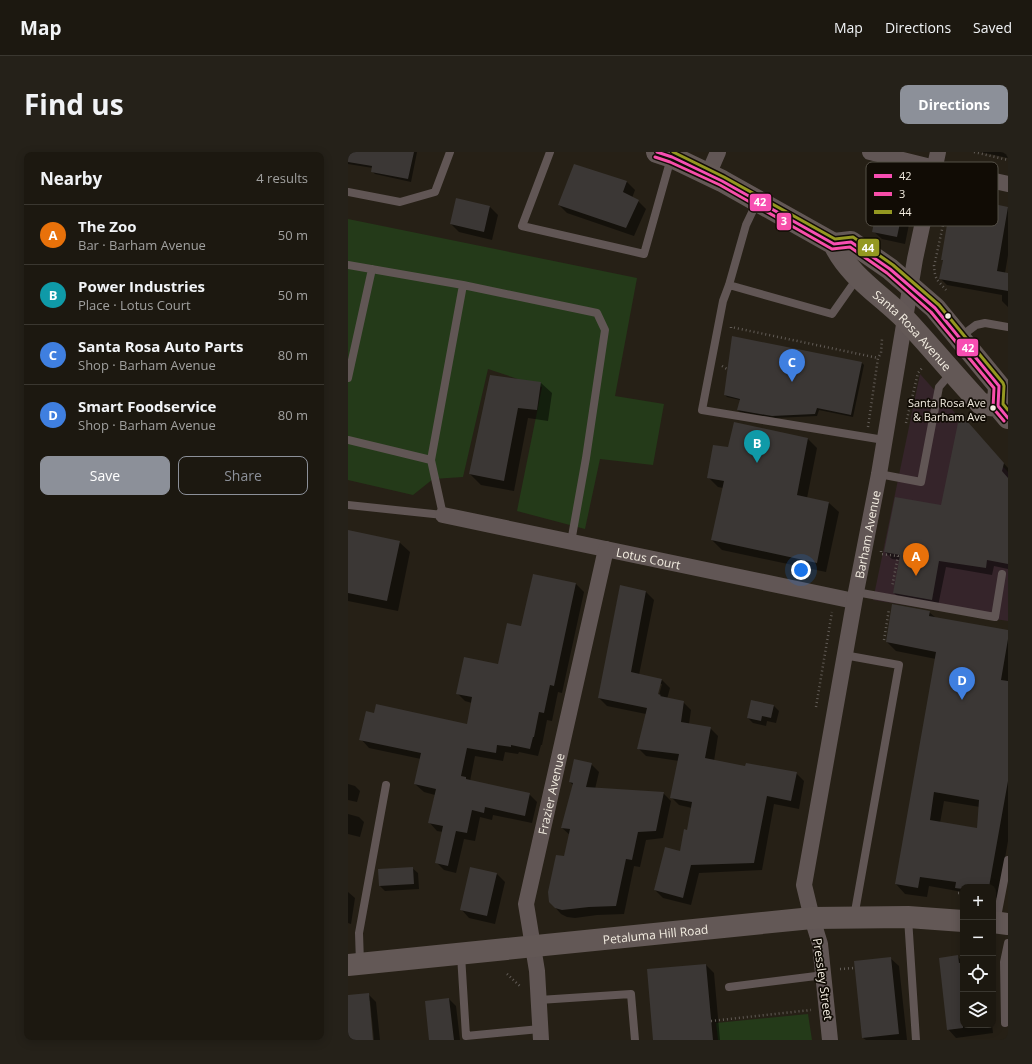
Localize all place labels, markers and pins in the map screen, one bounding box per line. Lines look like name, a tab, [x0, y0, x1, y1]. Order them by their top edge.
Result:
unlabelled marker	[943, 311, 953, 321]
pin: C	[779, 349, 805, 382]
place label: Santa Rosa Ave & Barham Ave	[908, 395, 986, 424]
marker: Santa Rosa Ave & Barham Ave	[988, 403, 998, 413]
pin: B	[744, 430, 770, 463]
pin: A	[903, 543, 929, 576]
pin: D	[949, 667, 975, 700]

